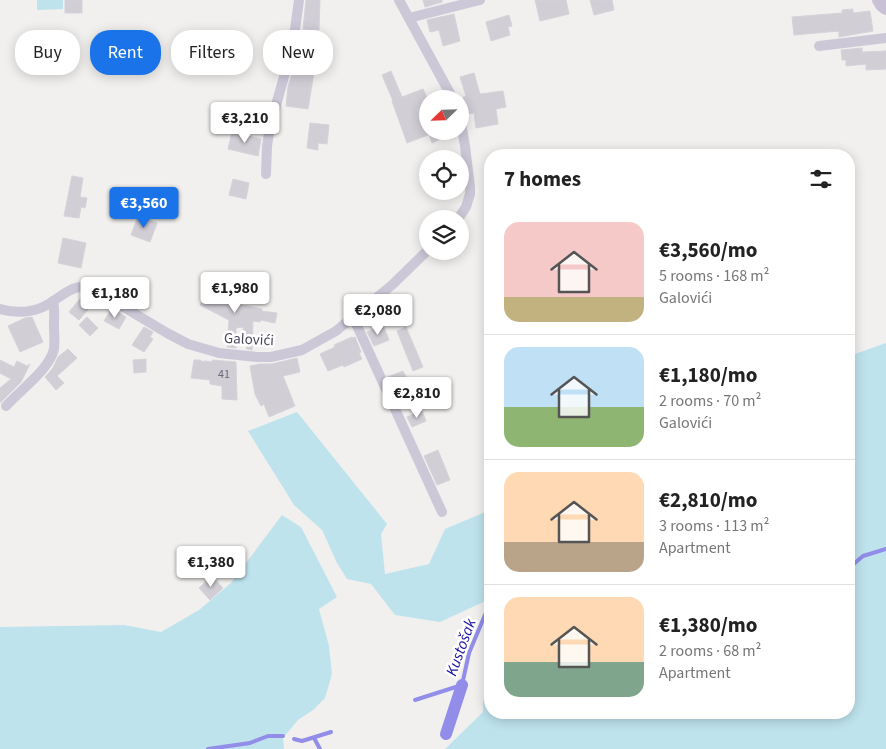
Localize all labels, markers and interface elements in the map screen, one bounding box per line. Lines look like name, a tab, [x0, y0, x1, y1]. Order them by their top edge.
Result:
chip: Buy	[15, 30, 80, 75]
chip: Rent	[90, 30, 161, 75]
chip: Filters	[171, 30, 253, 75]
chip: New	[263, 30, 333, 75]
north arrow	[419, 90, 469, 140]
map controls	[419, 90, 469, 260]
pin: €3,210	[204, 102, 286, 144]
text: €3,210	[221, 107, 269, 129]
button: locate	[419, 150, 469, 200]
text: 7 homes	[504, 164, 581, 194]
icon: filters	[807, 165, 835, 193]
pin: €3,560	[103, 186, 185, 229]
text: €3,560	[120, 192, 168, 214]
button: layers	[419, 210, 469, 260]
text: €3,560/mo	[659, 235, 758, 265]
icon: home	[544, 242, 604, 302]
text: 5 rooms · 168 m²	[659, 265, 769, 287]
pin: €1,980	[194, 272, 276, 314]
pin: €1,180	[74, 276, 156, 319]
text: €1,980	[211, 277, 259, 299]
text: €1,180	[91, 282, 139, 304]
text: Galovići	[659, 287, 712, 309]
pin: €2,080	[337, 294, 419, 336]
text: €2,080	[354, 299, 402, 321]
street label: Galovići	[223, 328, 274, 351]
text: €1,180/mo	[659, 360, 758, 390]
house number: 41	[218, 366, 230, 383]
icon: home	[544, 367, 604, 427]
pin: €2,810	[376, 376, 458, 419]
text: €2,810	[393, 382, 441, 404]
text: 2 rooms · 70 m²	[659, 390, 761, 412]
text: Galovići	[659, 412, 712, 434]
text: €2,810/mo	[659, 485, 758, 515]
icon: home	[544, 492, 604, 552]
text: 3 rooms · 113 m²	[659, 515, 769, 537]
text: Apartment	[659, 537, 731, 559]
pin: €1,380	[170, 546, 252, 588]
text: €1,380	[187, 551, 235, 573]
text: €1,380/mo	[659, 610, 758, 640]
water label: Kustošak	[440, 615, 482, 679]
icon: home	[544, 617, 604, 677]
text: 2 rooms · 68 m²	[659, 640, 761, 662]
text: Apartment	[659, 662, 731, 684]

